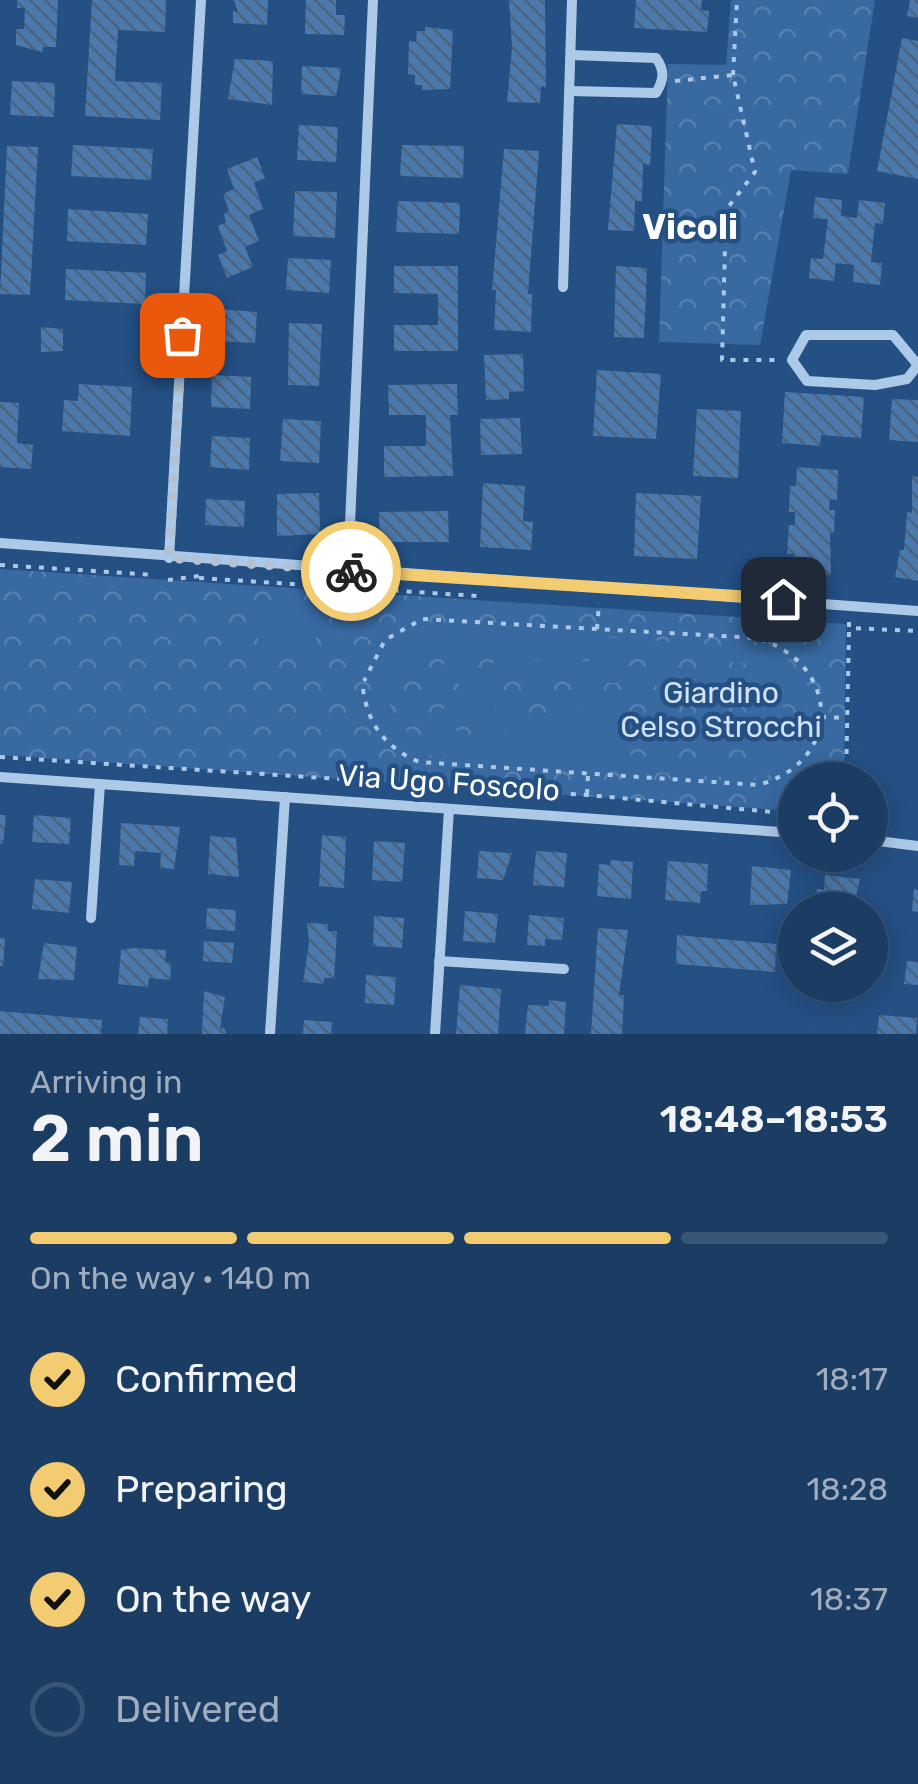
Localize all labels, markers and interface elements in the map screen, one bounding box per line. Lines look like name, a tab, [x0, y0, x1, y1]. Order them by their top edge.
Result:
district label: Vicoli	[642, 206, 738, 248]
pin	[140, 293, 225, 378]
icon: bag	[155, 308, 210, 363]
courier	[301, 521, 401, 621]
icon: bike	[324, 544, 379, 599]
pin	[741, 557, 826, 642]
icon: home	[756, 572, 811, 627]
park label: Giardino Celso Strocchi	[620, 675, 822, 745]
street label: Via Ugo Foscolo	[337, 757, 561, 809]
map controls	[778, 762, 888, 1002]
button: locate	[778, 762, 888, 872]
button: layers	[778, 892, 888, 1002]
text: Arriving in	[30, 1063, 182, 1101]
text: 18:48–18:53	[660, 1096, 888, 1142]
text: 2 min	[30, 1100, 204, 1177]
text: On the way · 140 m	[30, 1259, 311, 1297]
icon: check	[30, 1352, 85, 1407]
text: Confirmed	[115, 1356, 298, 1402]
text: 18:17	[816, 1360, 888, 1398]
icon: check	[30, 1462, 85, 1517]
text: Preparing	[115, 1466, 288, 1512]
text: 18:28	[807, 1470, 888, 1508]
icon: check	[30, 1572, 85, 1627]
text: On the way	[115, 1576, 311, 1622]
text: 18:37	[810, 1580, 888, 1618]
text: Delivered	[115, 1686, 280, 1732]

